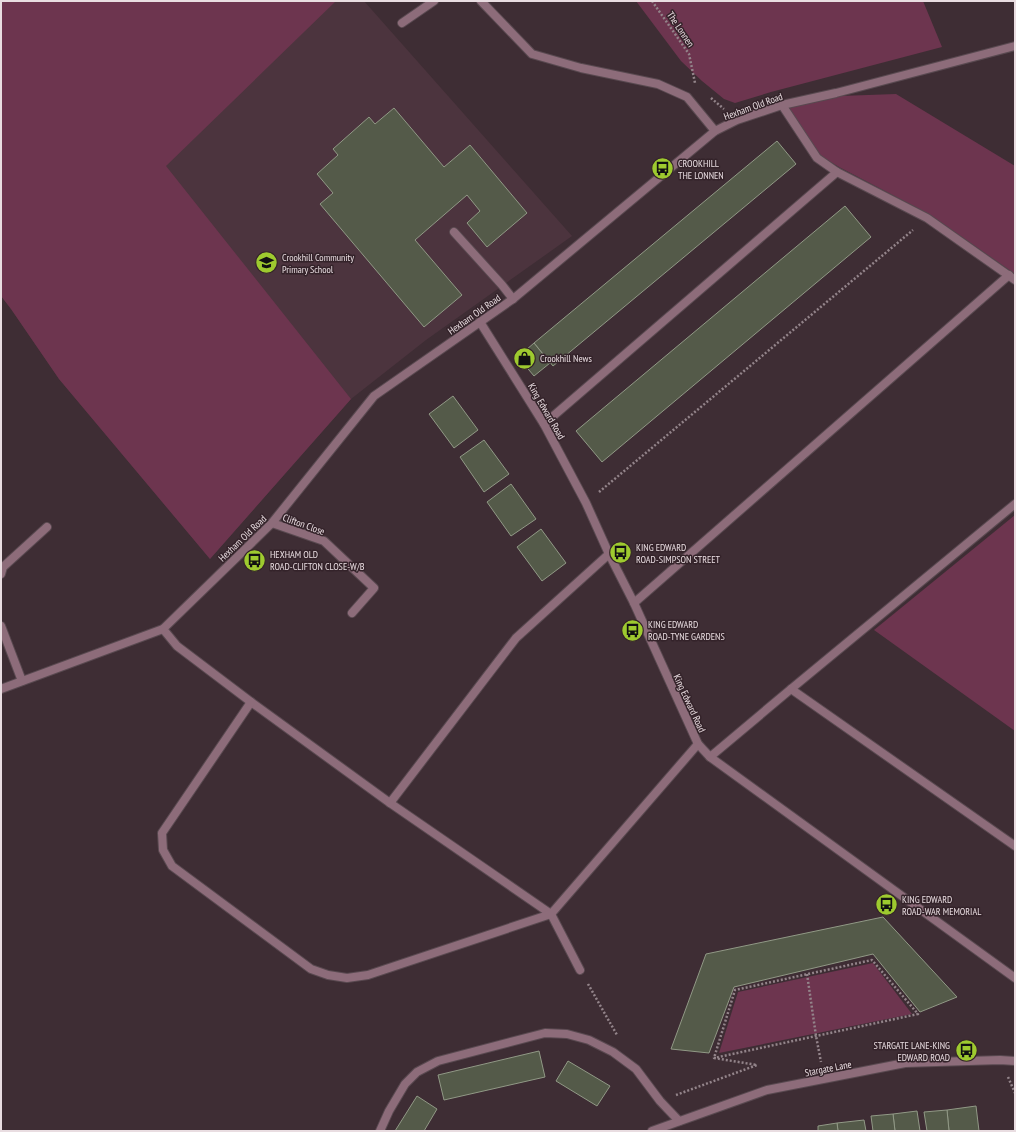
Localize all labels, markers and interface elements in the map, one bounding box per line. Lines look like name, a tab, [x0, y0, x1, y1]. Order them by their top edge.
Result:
street label: The Lonnen	[664, 9, 697, 50]
street label: Hexham Old Road	[722, 90, 784, 123]
bus stop icon: CROOKHILL THE LONNEN	[649, 156, 675, 182]
place label: CROOKHILL THE LONNEN	[678, 157, 724, 182]
school or university icon: Crookhill Community Primary School	[254, 250, 280, 276]
place label: Crookhill Community Primary School	[282, 251, 354, 276]
street label: Hexham Old Road	[445, 291, 503, 337]
shop icon: Crookhill News	[511, 345, 537, 371]
place label: Crookhill News	[540, 352, 592, 365]
street label: King Edward Road	[525, 381, 568, 442]
street label: Clifton Close	[281, 511, 327, 538]
street label: Hexham Old Road	[216, 512, 269, 564]
bus stop icon: KING EDWARD ROAD-SIMPSON STREET	[608, 540, 634, 566]
place label: KING EDWARD ROAD-SIMPSON STREET	[636, 541, 721, 566]
bus stop icon: HEXHAM OLD ROAD-CLIFTON CLOSE-W/B	[242, 547, 268, 573]
place label: HEXHAM OLD ROAD-CLIFTON CLOSE-W/B	[270, 548, 365, 573]
bus stop icon: KING EDWARD ROAD-TYNE GARDENS	[620, 617, 646, 643]
place label: KING EDWARD ROAD-TYNE GARDENS	[648, 618, 725, 643]
street label: King Edward Road	[670, 672, 709, 734]
bus stop icon: KING EDWARD ROAD-WAR MEMORIAL	[874, 892, 900, 918]
place label: KING EDWARD ROAD-WAR MEMORIAL	[902, 893, 982, 918]
bus stop icon: STARGATE LANE-KING EDWARD ROAD	[953, 1038, 979, 1064]
place label: STARGATE LANE-KING EDWARD ROAD	[873, 1039, 950, 1064]
street label: Stargate Lane	[804, 1058, 853, 1079]

